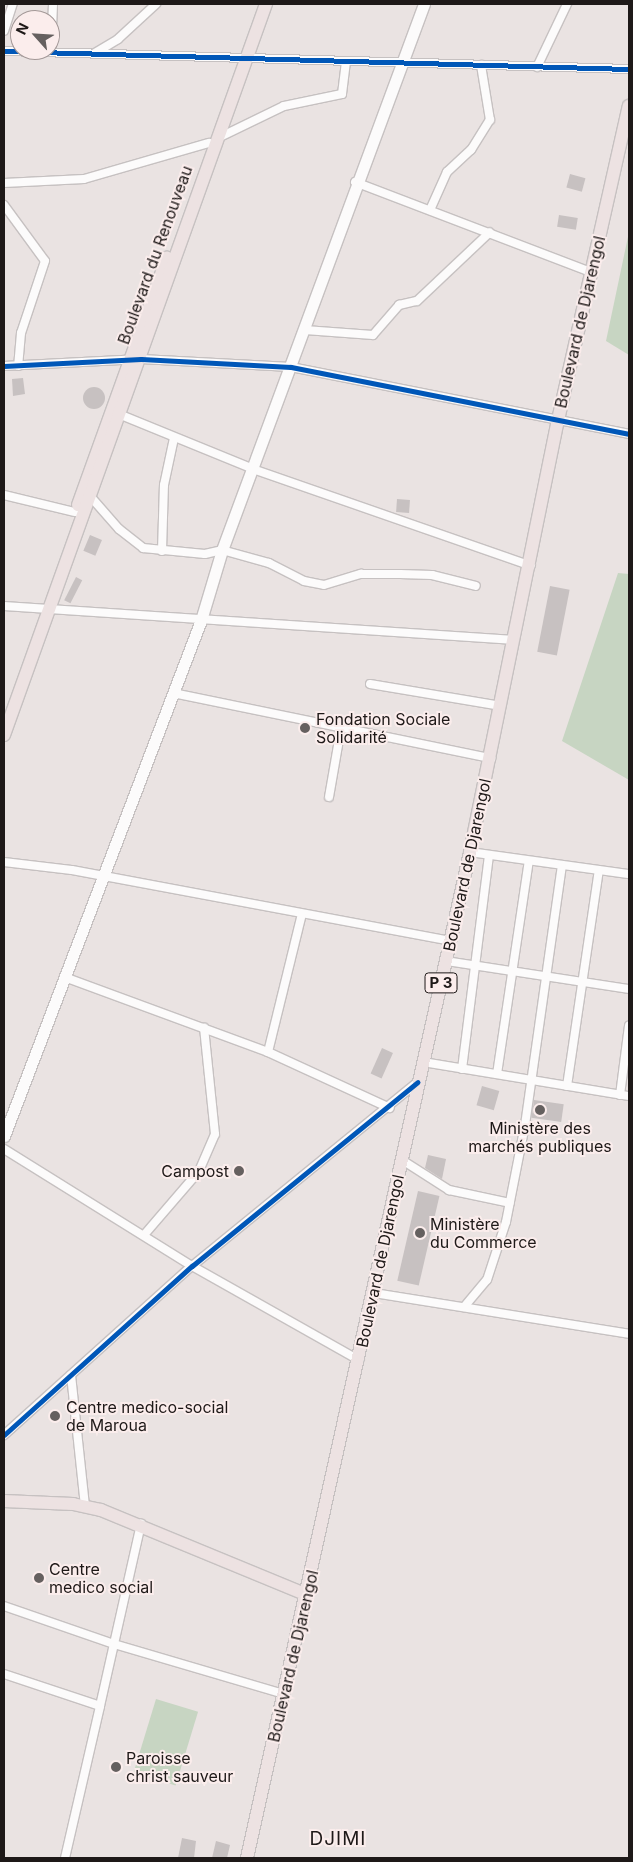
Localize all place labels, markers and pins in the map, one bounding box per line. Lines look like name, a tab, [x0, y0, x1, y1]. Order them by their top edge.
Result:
place label: Fondation Sociale Solidarité	[316, 709, 450, 747]
marker: Fondation Sociale Solidarité	[298, 721, 312, 735]
marker: Ministère des marchés publiques	[534, 1104, 546, 1116]
place label: Ministère des marchés publiques	[468, 1118, 612, 1156]
place label: Campost	[161, 1161, 229, 1181]
marker: Campost	[233, 1165, 245, 1177]
place label: Ministère du Commerce	[430, 1214, 537, 1252]
marker: Ministère du Commerce	[414, 1227, 426, 1239]
place label: Centre medico-social de Maroua	[66, 1397, 228, 1435]
marker: Centre medico-social de Maroua	[48, 1409, 62, 1423]
place label: Centre medico social	[49, 1559, 153, 1597]
marker: Centre medico social	[33, 1572, 45, 1584]
place label: Paroisse christ sauveur	[126, 1748, 233, 1786]
marker: Paroisse christ sauveur	[110, 1761, 122, 1773]

